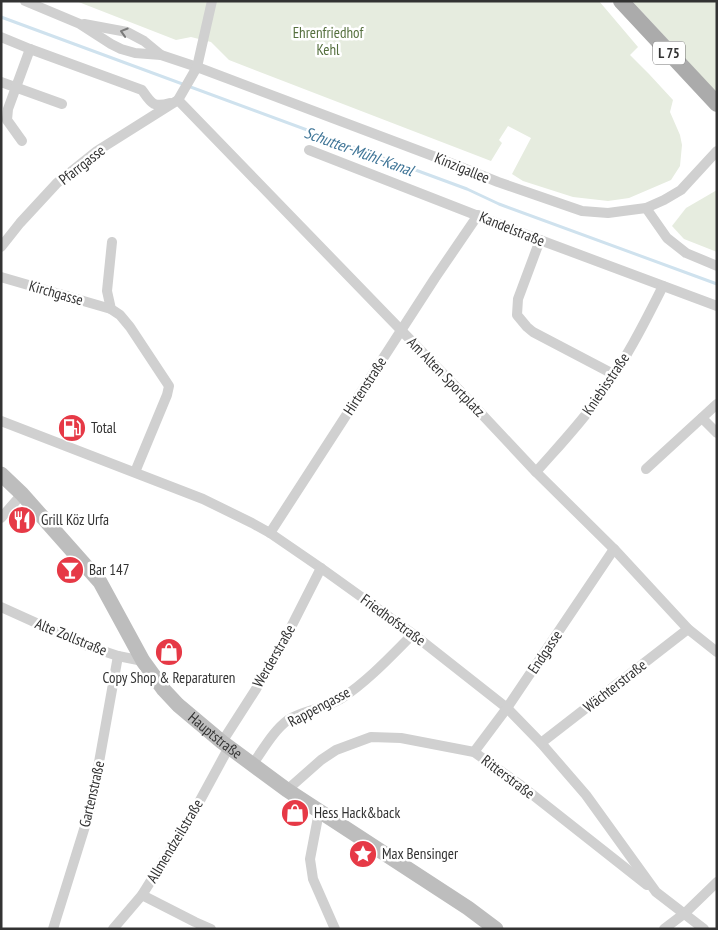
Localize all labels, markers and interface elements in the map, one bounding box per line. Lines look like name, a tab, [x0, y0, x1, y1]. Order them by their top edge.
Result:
park label: Ehrenfriedhof Kehl	[293, 23, 364, 59]
one-way arrow	[120, 27, 128, 37]
road number: L 75	[653, 42, 685, 64]
water label: Schutter-Mühl-Kanal	[302, 122, 417, 180]
street label: Pfarrgasse	[55, 141, 109, 189]
street label: Kinzigallee	[432, 148, 492, 187]
street label: Kandelstraße	[477, 207, 548, 250]
street label: Kirchgasse	[27, 276, 85, 309]
street label: Am Alten Sportplatz	[403, 333, 489, 421]
street label: Kniebisstraße	[578, 349, 633, 418]
street label: Hirtenstraße	[339, 353, 390, 418]
fuel station icon: Total	[57, 413, 87, 443]
place label: Total	[91, 418, 117, 437]
restaurant icon: Grill Köz Urfa	[7, 505, 37, 535]
place label: Grill Köz Urfa	[41, 510, 109, 529]
bar icon: Bar 147	[55, 555, 85, 585]
place label: Bar 147	[89, 560, 130, 579]
street label: Friedhofstraße	[357, 590, 430, 650]
street label: Alte Zollstraße	[32, 613, 110, 660]
street label: Werderstraße	[248, 621, 299, 691]
street label: Endgasse	[523, 626, 566, 677]
shop icon: Copy Shop & Reparaturen	[154, 637, 184, 667]
street label: Wächterstraße	[579, 655, 650, 716]
place label: Copy Shop & Reparaturen	[103, 668, 235, 687]
street label: Rappengasse	[284, 682, 353, 731]
street label: Hauptstraße	[185, 708, 246, 763]
street label: Ritterstraße	[478, 750, 539, 803]
street label: Gartenstraße	[75, 759, 108, 829]
street label: Allmendzeilstraße	[142, 796, 207, 886]
shop icon: Hess Hack&back	[280, 798, 310, 828]
place label: Hess Hack&back	[314, 803, 400, 822]
place icon: Max Bensinger	[348, 839, 378, 869]
place label: Max Bensinger	[382, 844, 459, 863]

